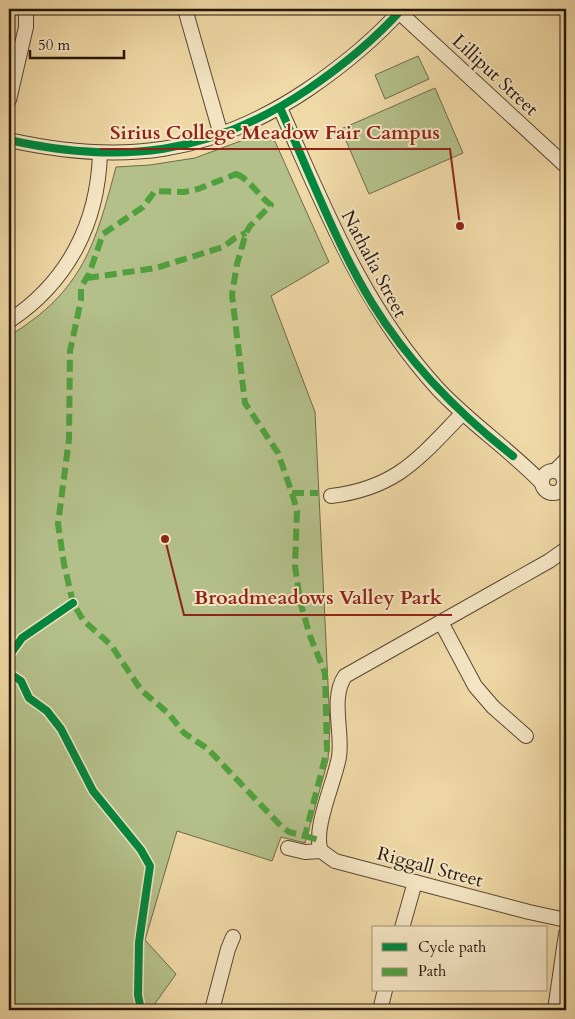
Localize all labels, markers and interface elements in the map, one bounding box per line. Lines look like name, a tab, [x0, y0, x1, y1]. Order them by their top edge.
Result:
scale bar	[30, 28, 124, 60]
street label: Lilliput Street	[446, 28, 544, 122]
text: 50 m	[38, 35, 70, 55]
callout: Sirius College Meadow Fair Campus	[100, 114, 450, 149]
text: Sirius College Meadow Fair Campus	[110, 119, 440, 146]
street label: Nathalia Street	[335, 206, 413, 322]
callout: Broadmeadows Valley Park	[184, 580, 452, 615]
text: Broadmeadows Valley Park	[194, 584, 443, 611]
street label: Riggall Street	[374, 840, 486, 894]
legend	[372, 926, 548, 992]
text: Cycle path	[418, 937, 487, 957]
text: Path	[418, 961, 447, 981]

